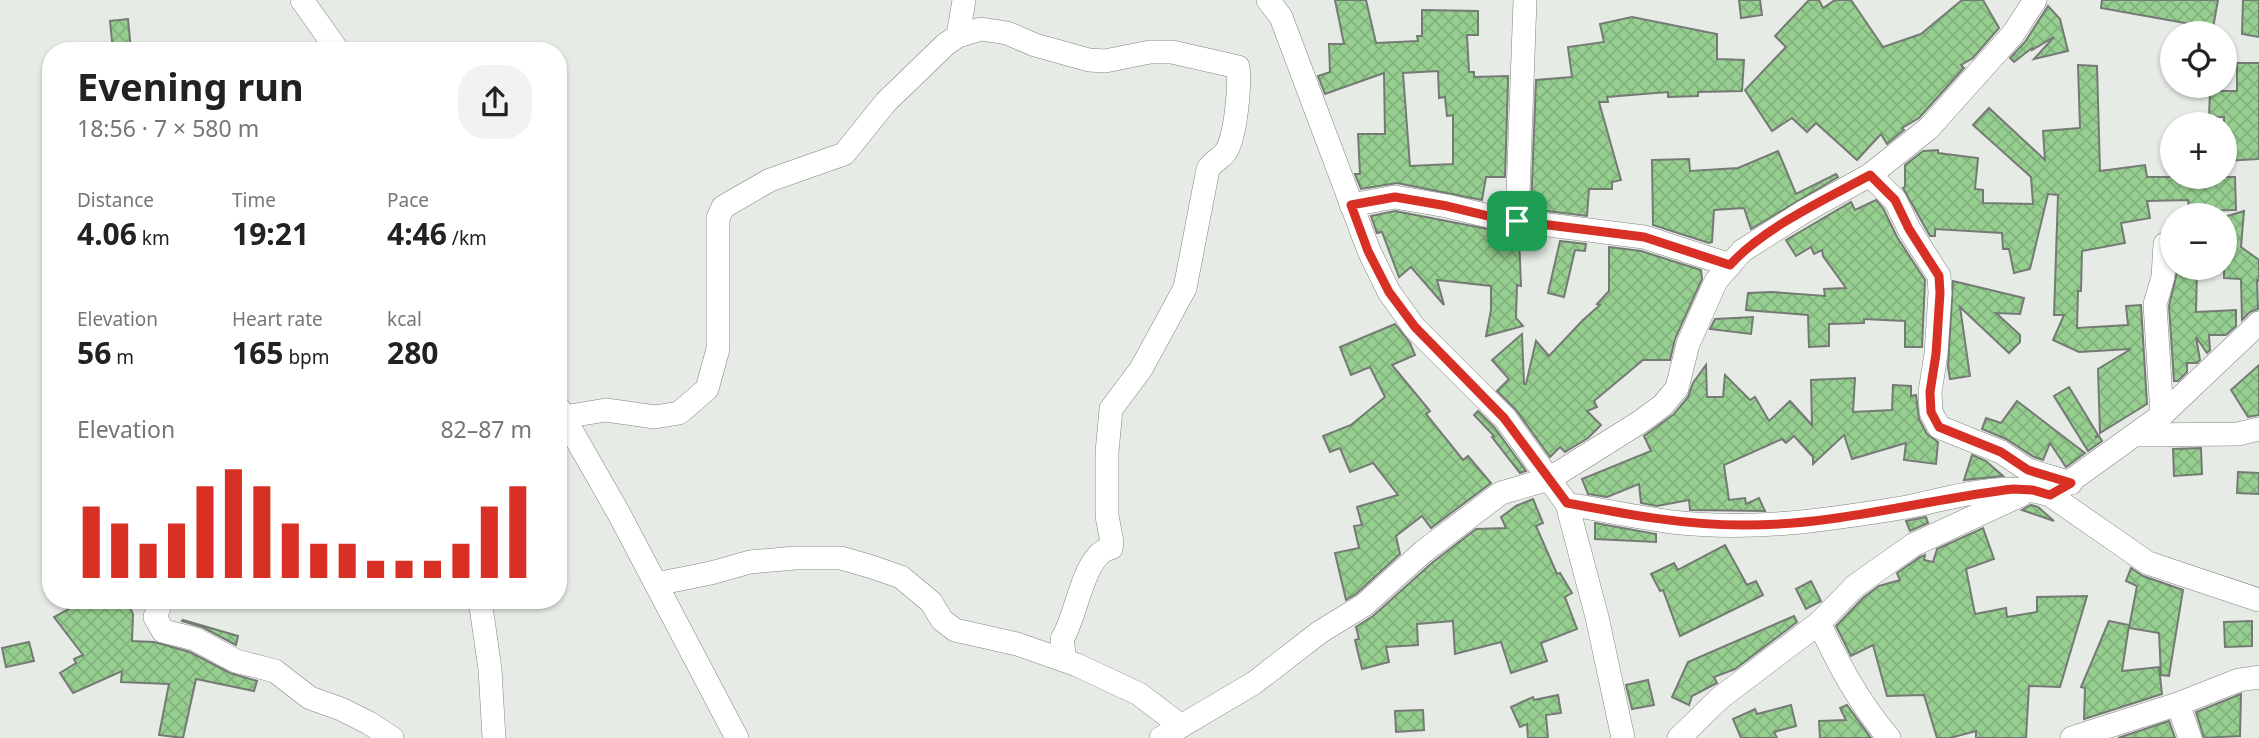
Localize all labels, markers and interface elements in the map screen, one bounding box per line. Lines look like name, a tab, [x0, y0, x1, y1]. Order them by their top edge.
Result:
map controls	[2160, 21, 2237, 280]
button: locate	[2160, 21, 2237, 98]
text: Evening run	[77, 60, 304, 112]
button: share	[458, 65, 532, 139]
text: 18:56 · 7 × 580 m	[77, 112, 259, 144]
button: +	[2160, 112, 2237, 189]
text: Distance	[77, 187, 154, 213]
text: Time	[232, 187, 276, 213]
text: Pace	[387, 187, 429, 213]
pin	[1487, 191, 1547, 251]
icon: arrive	[1498, 202, 1536, 240]
button: −	[2160, 203, 2237, 280]
text: 4.06	[77, 213, 137, 254]
text: 19:21	[232, 213, 309, 254]
text: 4:46	[387, 213, 447, 254]
text: km	[137, 225, 170, 251]
text: /km	[447, 225, 487, 251]
text: Elevation	[77, 306, 158, 332]
text: Heart rate	[232, 306, 323, 332]
text: kcal	[387, 306, 422, 332]
text: 56	[77, 332, 111, 373]
text: 165	[232, 332, 283, 373]
text: 280	[387, 332, 438, 373]
text: m	[111, 344, 134, 370]
text: bpm	[283, 344, 330, 370]
text: Elevation	[77, 413, 175, 445]
text: 82–87 m	[440, 413, 532, 445]

